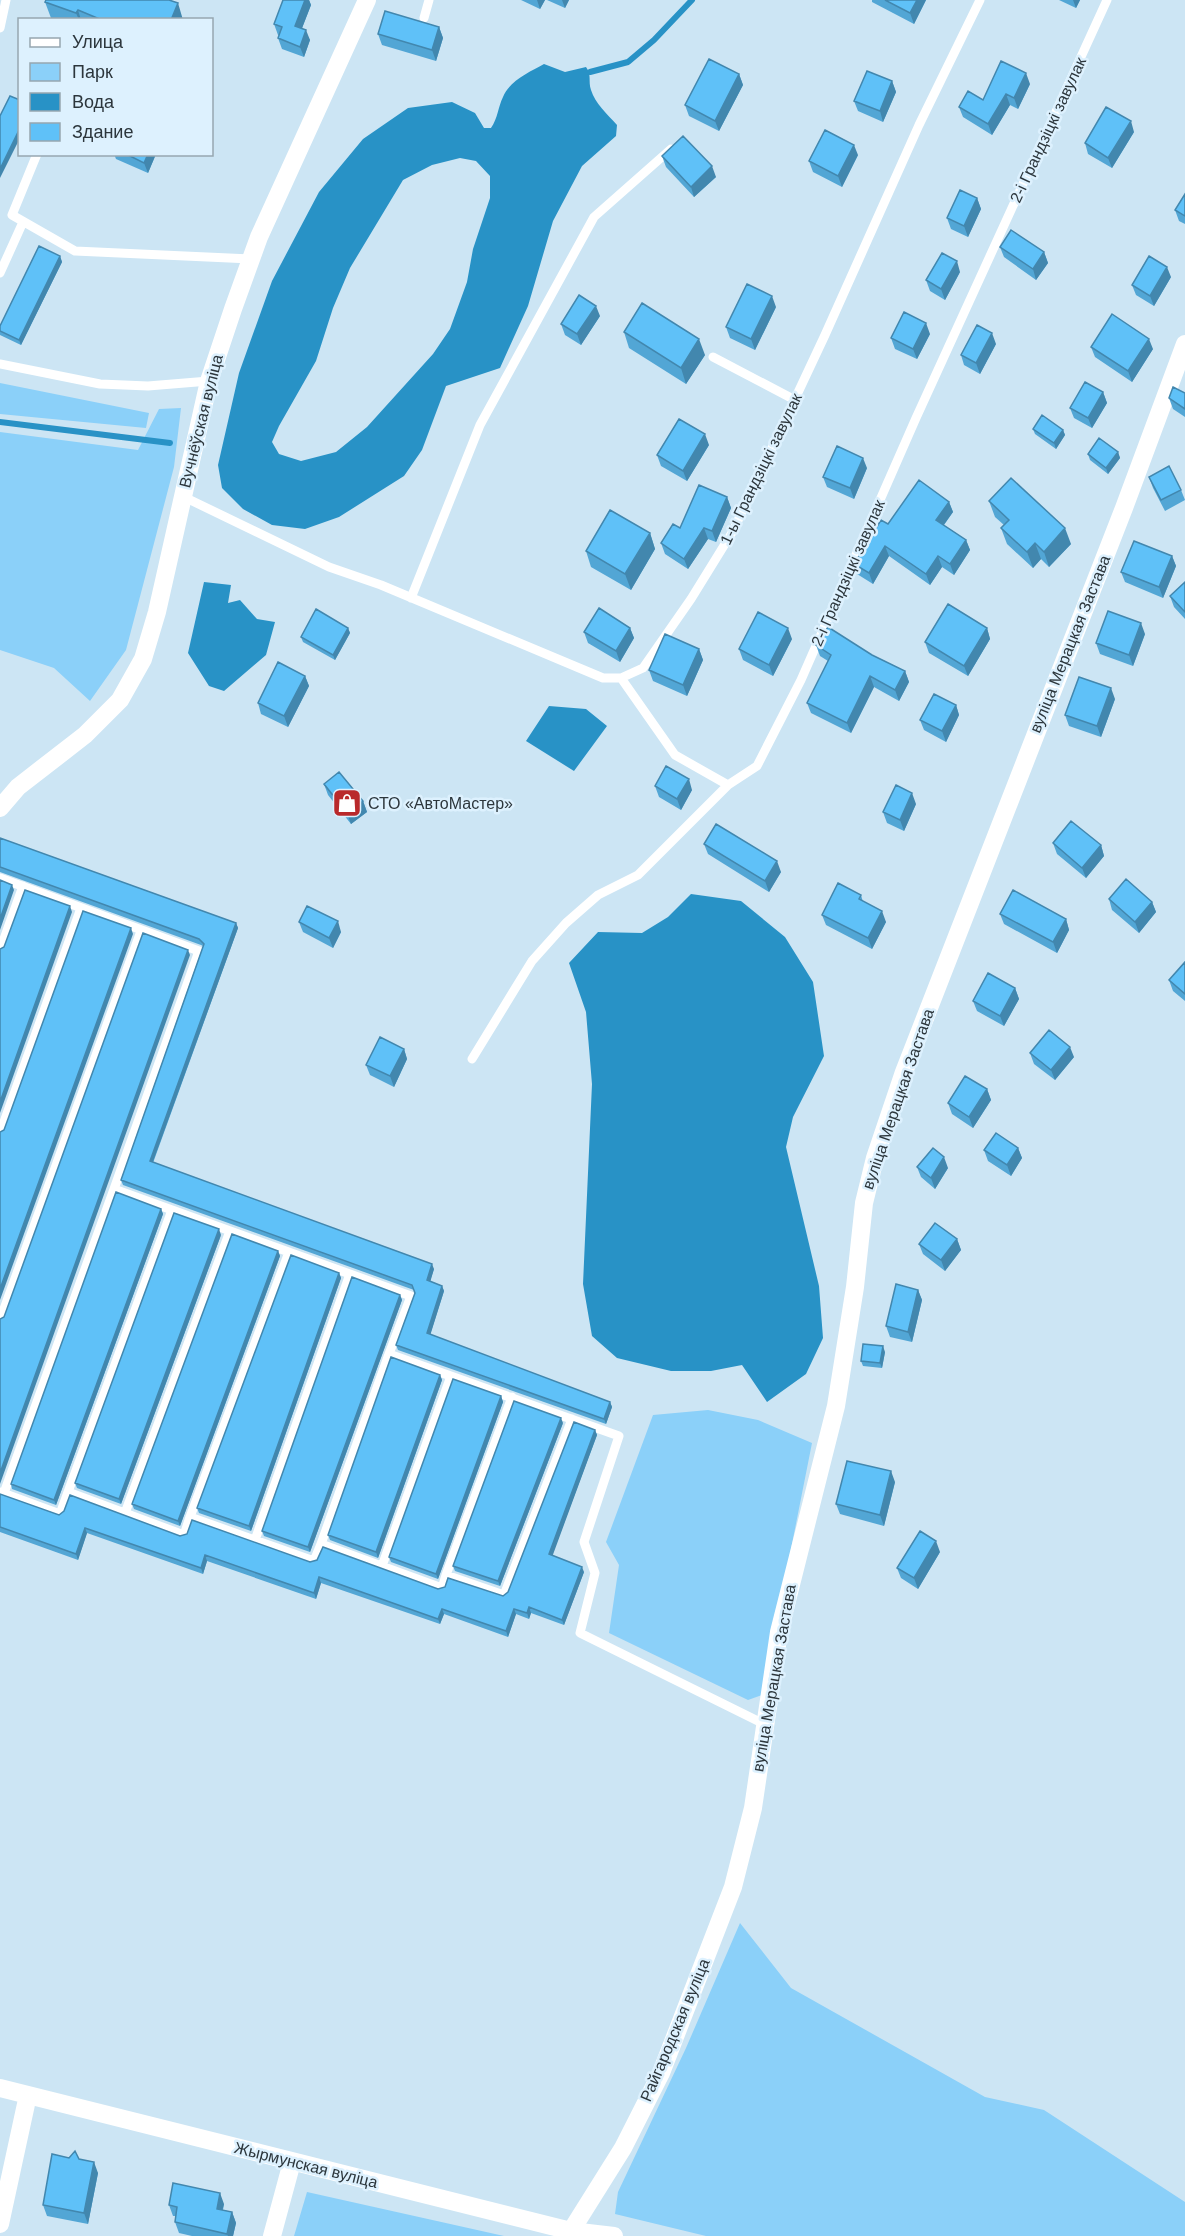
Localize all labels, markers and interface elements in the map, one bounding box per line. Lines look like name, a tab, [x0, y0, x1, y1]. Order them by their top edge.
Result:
legend	[18, 18, 213, 156]
text: Улица	[72, 32, 124, 52]
street label: 2-і Грандзіцкі завулак	[1007, 54, 1090, 205]
text: Парк	[72, 62, 113, 82]
text: Вода	[72, 92, 115, 112]
text: Здание	[72, 122, 133, 142]
street label: Вучнёўская вуліца	[176, 353, 226, 489]
street label: 1-ы Грандзіцкі завулак	[717, 390, 806, 547]
street label: 2-і Грандзіцкі завулак	[808, 496, 888, 649]
street label: вуліца Мерацкая Застава	[1027, 553, 1113, 735]
shop icon: СТО «АвтоМастер»	[331, 787, 363, 819]
place label: СТО «АвтоМастер»	[368, 795, 513, 812]
street label: вуліца Мерацкая Застава	[859, 1006, 937, 1191]
street label: вуліца Мерацкая Застава	[749, 1583, 799, 1773]
street label: Райгародская вуліца	[637, 1956, 713, 2104]
street label: Жырмунская вуліца	[232, 2139, 380, 2191]

